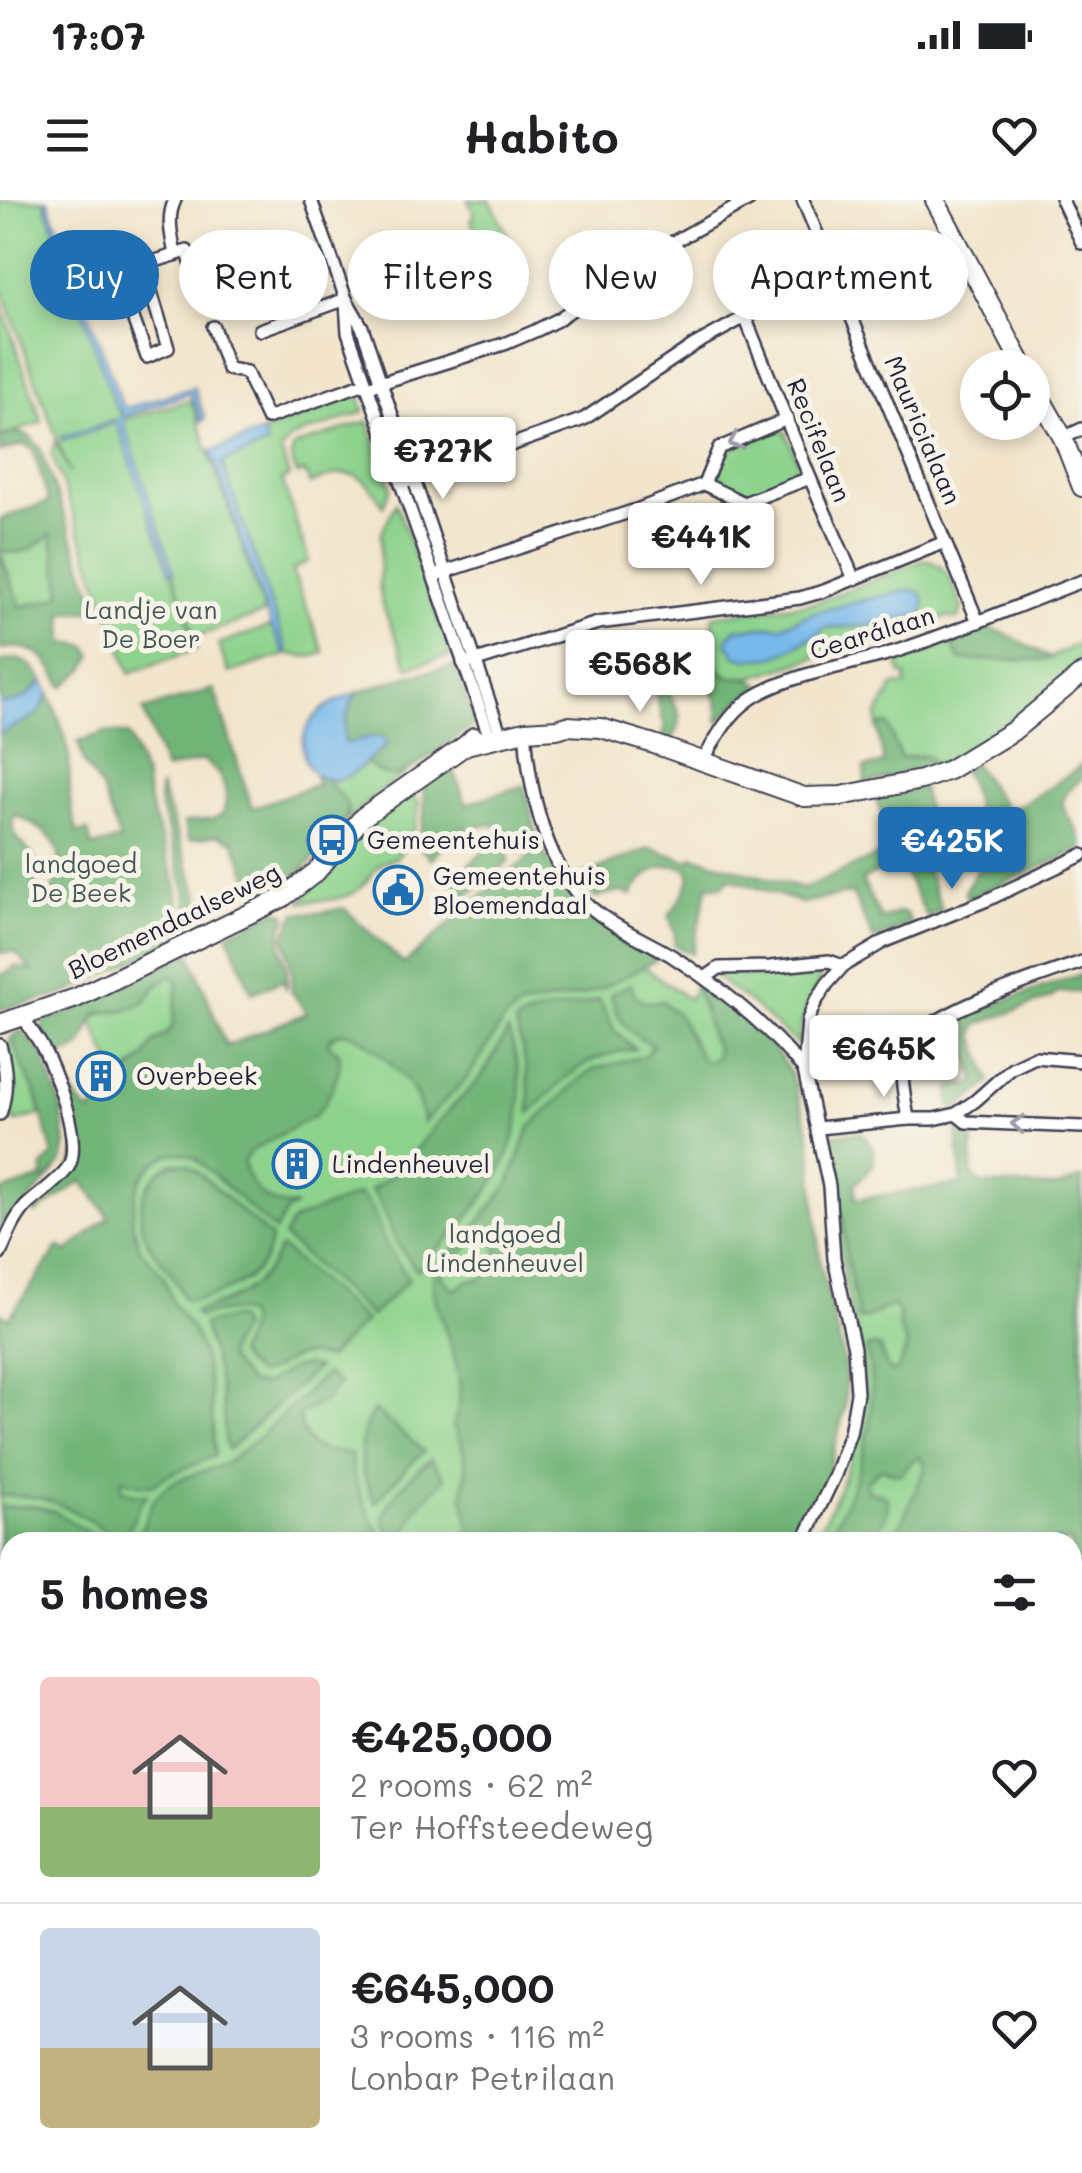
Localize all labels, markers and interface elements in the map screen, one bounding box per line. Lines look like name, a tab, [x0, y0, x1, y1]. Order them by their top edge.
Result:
text: 17:07	[50, 10, 146, 60]
text: Habito	[464, 106, 618, 164]
icon: menu	[40, 108, 95, 163]
icon: heart	[987, 108, 1042, 163]
chip: Buy	[30, 230, 159, 320]
chip: Rent	[179, 230, 328, 320]
chip: Filters	[348, 230, 529, 320]
chip: New	[549, 230, 693, 320]
chip: Apartment	[713, 230, 968, 320]
street label: Mauricialaan	[878, 350, 970, 509]
map controls	[960, 350, 1050, 440]
button: locate	[960, 350, 1050, 440]
street label: Recifelaan	[781, 373, 859, 506]
pin: €727K	[373, 417, 513, 502]
text: €727K	[393, 428, 493, 470]
one-way arrow	[727, 429, 745, 449]
pin: €441K	[631, 503, 771, 588]
text: €441K	[650, 514, 752, 556]
park label: Landje van De Boer	[85, 593, 217, 654]
street label: Cearálaan	[806, 598, 938, 666]
pin: €568K	[570, 630, 710, 715]
text: €568K	[588, 641, 692, 683]
pin: €425K	[882, 807, 1022, 892]
bus stop icon: Gemeentehuis	[306, 814, 358, 866]
text: €425K	[900, 818, 1004, 860]
place label: Gemeentehuis	[367, 823, 540, 855]
park label: landgoed De Beek	[25, 847, 137, 908]
street label: Bloemendaalseweg	[62, 855, 285, 985]
place label: Gemeentehuis Bloemendaal	[433, 859, 606, 920]
public building icon: Gemeentehuis Bloemendaal	[372, 864, 424, 916]
pin: €645K	[814, 1015, 954, 1100]
text: €645K	[831, 1026, 937, 1068]
building icon: Overbeek	[75, 1050, 127, 1102]
place label: Overbeek	[136, 1059, 257, 1091]
one-way arrow	[1009, 1114, 1025, 1135]
building icon: Lindenheuvel	[271, 1138, 323, 1190]
place label: Lindenheuvel	[332, 1147, 490, 1179]
park label: landgoed Lindenheuvel	[426, 1217, 584, 1278]
text: 5 homes	[40, 1565, 209, 1620]
icon: filters	[987, 1565, 1042, 1620]
text: €425,000	[350, 1708, 553, 1763]
icon: home	[120, 1717, 240, 1837]
icon: heart	[987, 1750, 1042, 1805]
text: 2 rooms · 62 m²	[350, 1763, 593, 1805]
text: Ter Hoffsteedeweg	[350, 1805, 653, 1847]
text: €645,000	[350, 1959, 555, 2014]
icon: home	[120, 1968, 240, 2088]
icon: heart	[987, 2001, 1042, 2056]
text: 3 rooms · 116 m²	[350, 2014, 604, 2056]
text: Lonbar Petrilaan	[350, 2056, 615, 2098]

